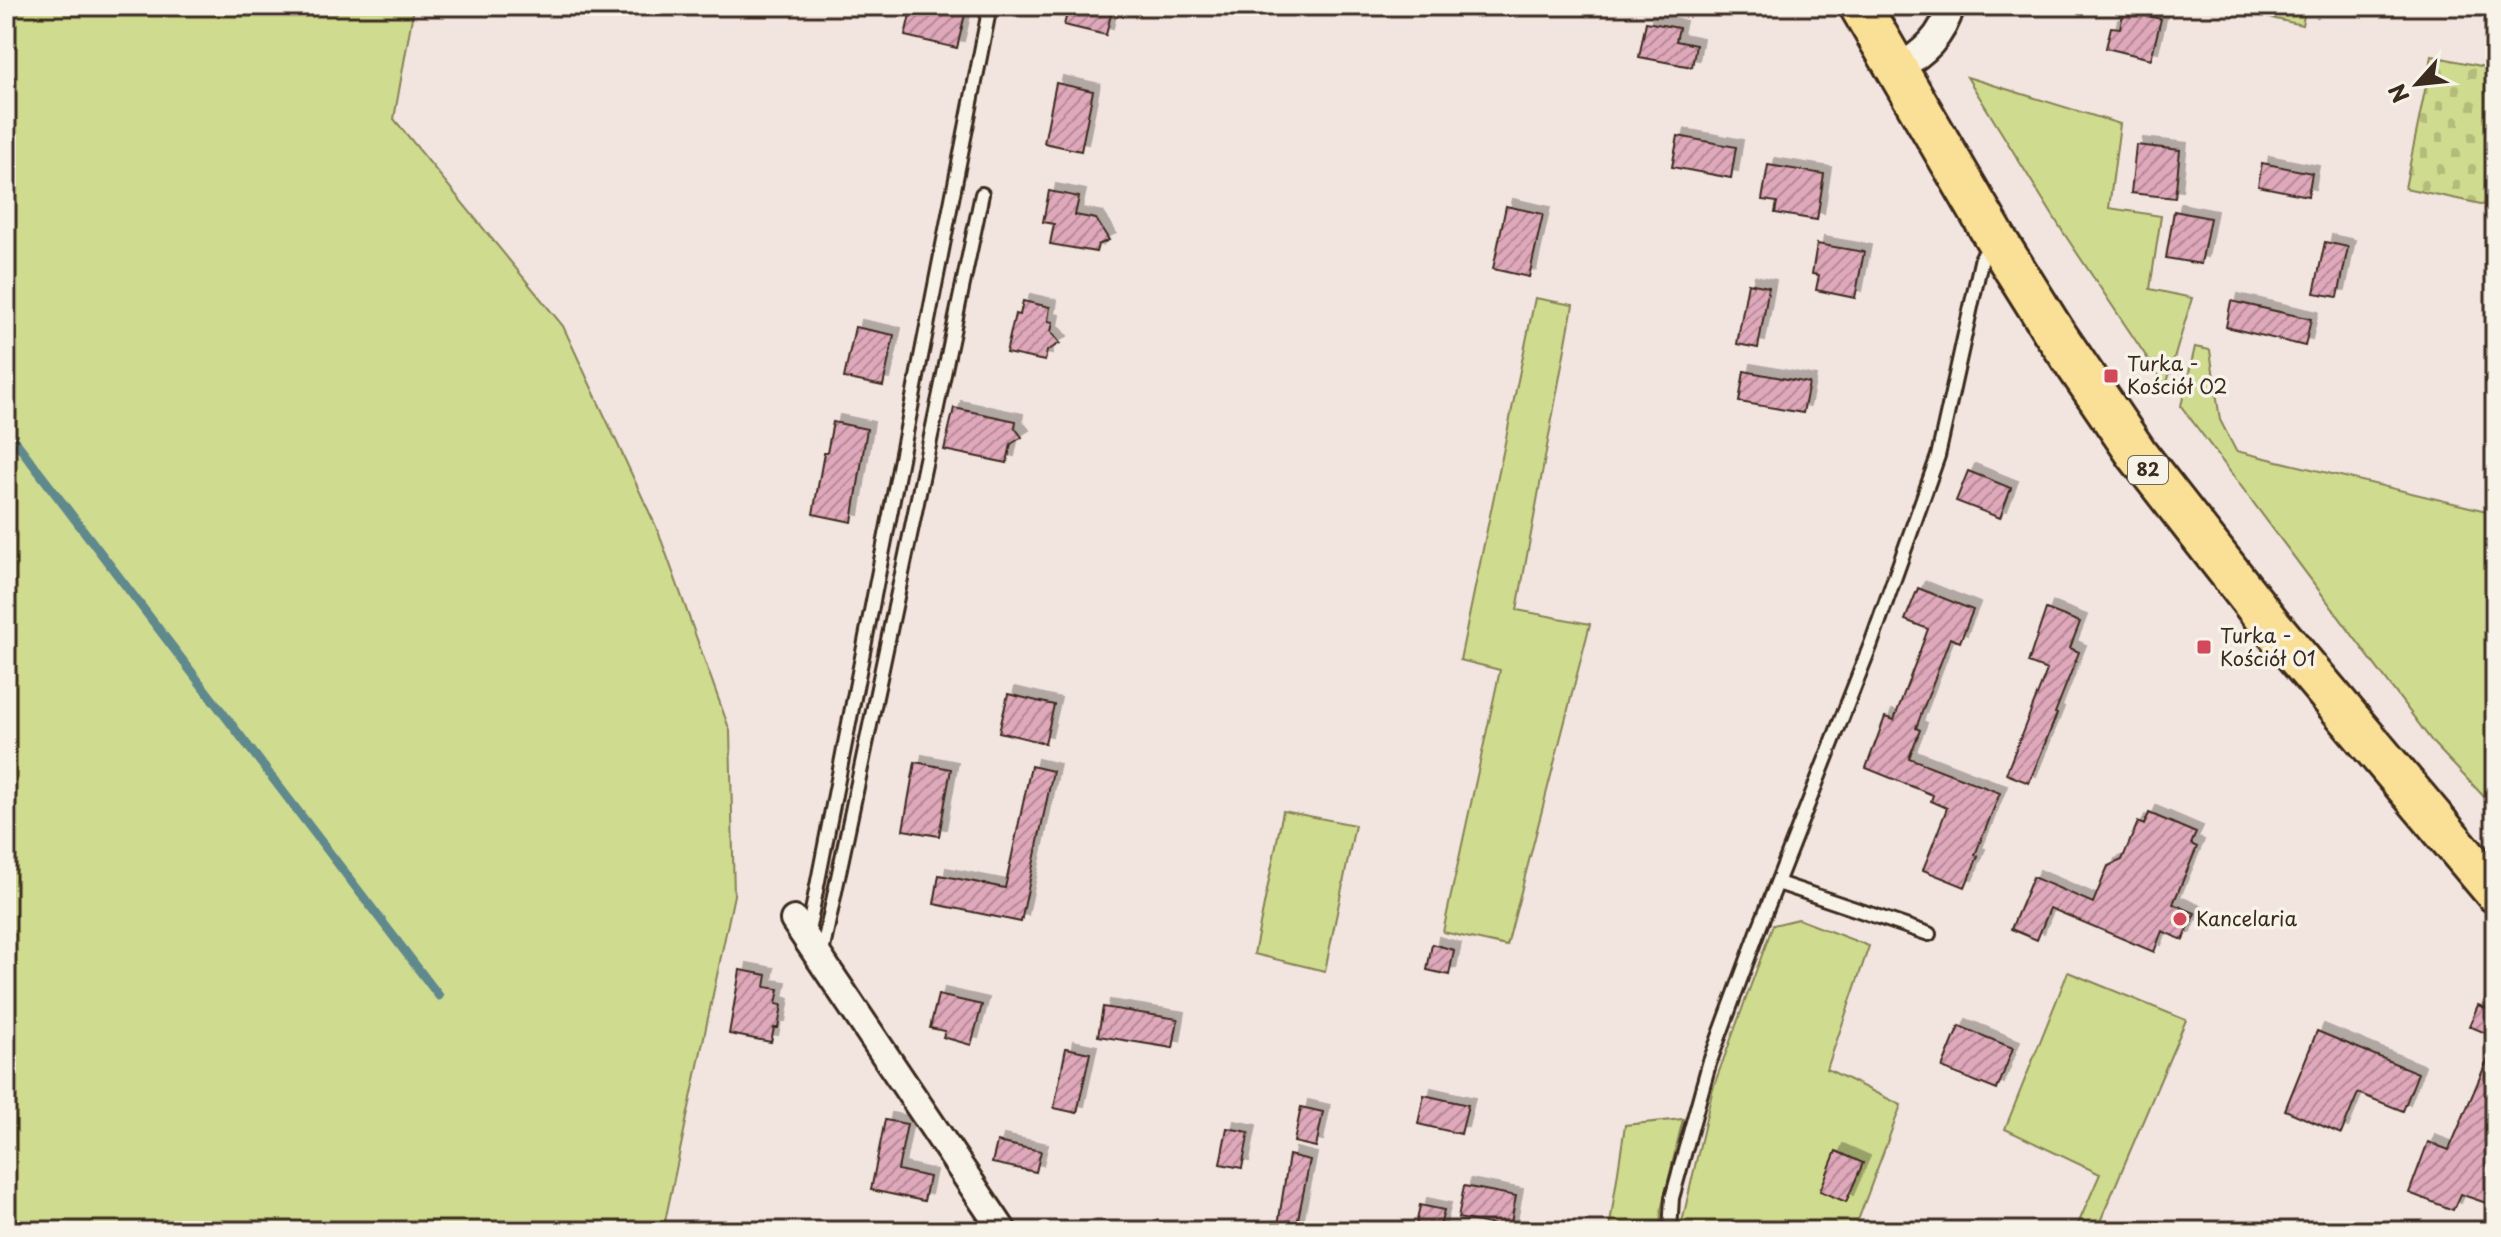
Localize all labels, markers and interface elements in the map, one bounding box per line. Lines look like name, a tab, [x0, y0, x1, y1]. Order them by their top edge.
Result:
north arrow	[2377, 44, 2457, 124]
text: N	[2379, 79, 2417, 109]
place label: Turka - Kościół 02	[2127, 348, 2228, 401]
marker: Turka - Kościół 02	[2102, 367, 2120, 385]
road number: 82	[2128, 456, 2168, 484]
place label: Turka - Kościół 01	[2220, 620, 2316, 673]
marker: Turka - Kościół 01	[2195, 638, 2213, 656]
place label: Kancelaria	[2196, 903, 2298, 933]
marker: Kancelaria	[2171, 910, 2189, 928]

